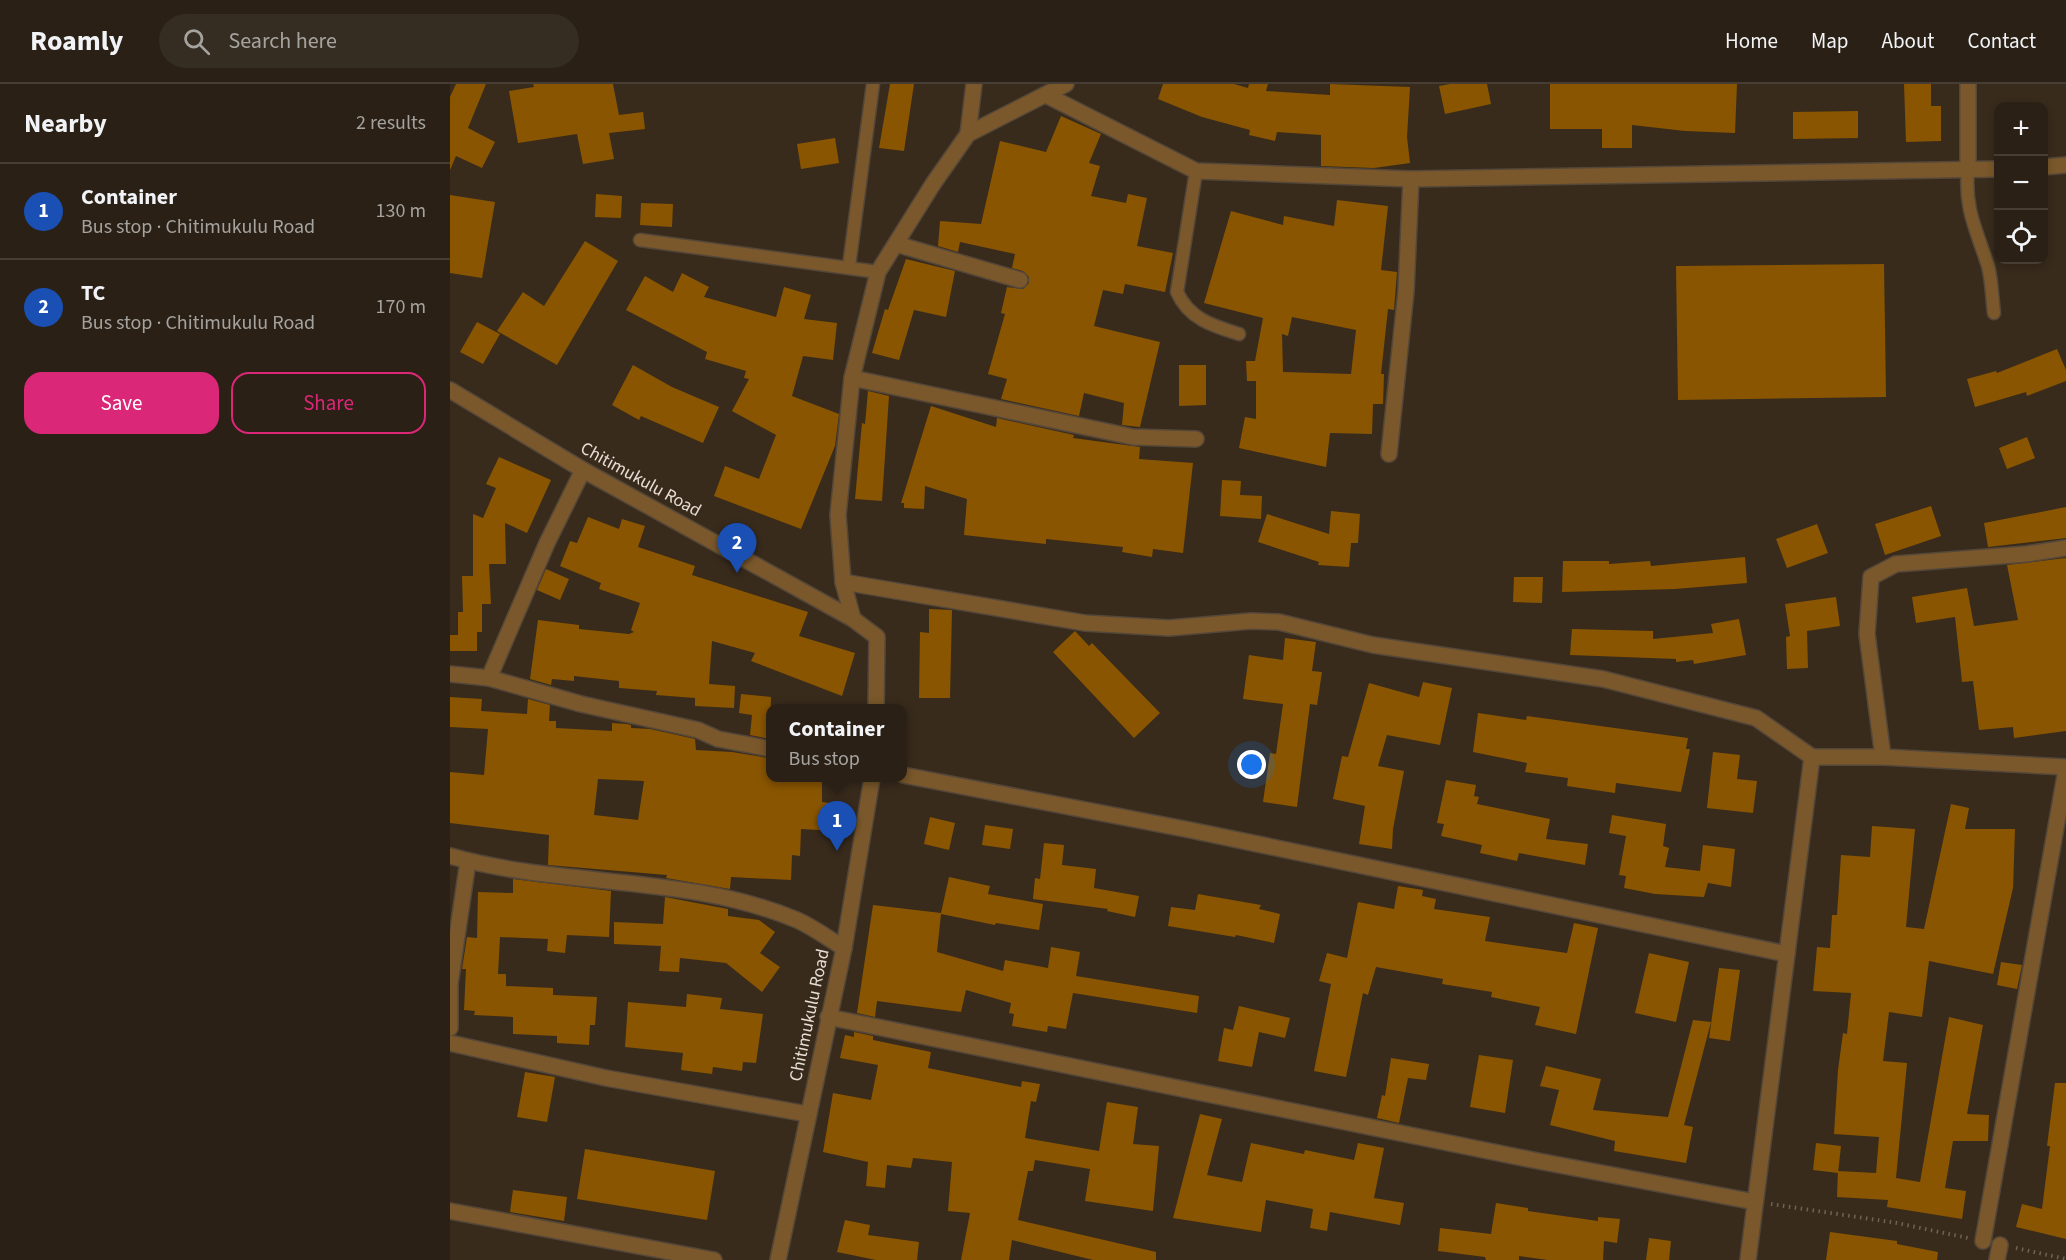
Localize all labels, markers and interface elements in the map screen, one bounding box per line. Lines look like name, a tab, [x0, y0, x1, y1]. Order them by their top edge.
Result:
search box	[159, 14, 579, 68]
text: Roamly	[30, 21, 123, 61]
icon: search	[180, 25, 213, 58]
text: Search here	[228, 25, 337, 57]
text: Home	[1725, 26, 1778, 56]
text: Map	[1811, 26, 1849, 56]
text: About	[1882, 26, 1934, 56]
text: Contact	[1967, 26, 2036, 56]
map controls	[1994, 102, 2048, 264]
button: +	[1994, 102, 2048, 156]
text: Nearby	[24, 105, 107, 142]
text: 2 results	[356, 109, 426, 137]
button: −	[1994, 156, 2048, 210]
text: Container	[81, 181, 177, 213]
text: 1	[38, 197, 49, 225]
text: 130 m	[376, 197, 426, 225]
button: locate	[1994, 210, 2048, 264]
text: Bus stop · Chitimukulu Road	[81, 213, 315, 241]
text: TC	[81, 277, 105, 309]
text: 2	[38, 293, 49, 321]
text: 170 m	[376, 293, 426, 321]
text: Bus stop · Chitimukulu Road	[81, 309, 315, 337]
button: Save	[24, 372, 219, 434]
button: Share	[231, 372, 426, 434]
street label: Chitimukulu Road	[576, 436, 706, 523]
pin: 2	[718, 524, 756, 573]
popup	[766, 704, 907, 782]
text: Container	[789, 713, 884, 745]
text: Bus stop	[789, 745, 860, 773]
your location	[1237, 750, 1266, 779]
pin: 1	[818, 802, 856, 851]
street label: Chitimukulu Road	[783, 947, 836, 1084]

